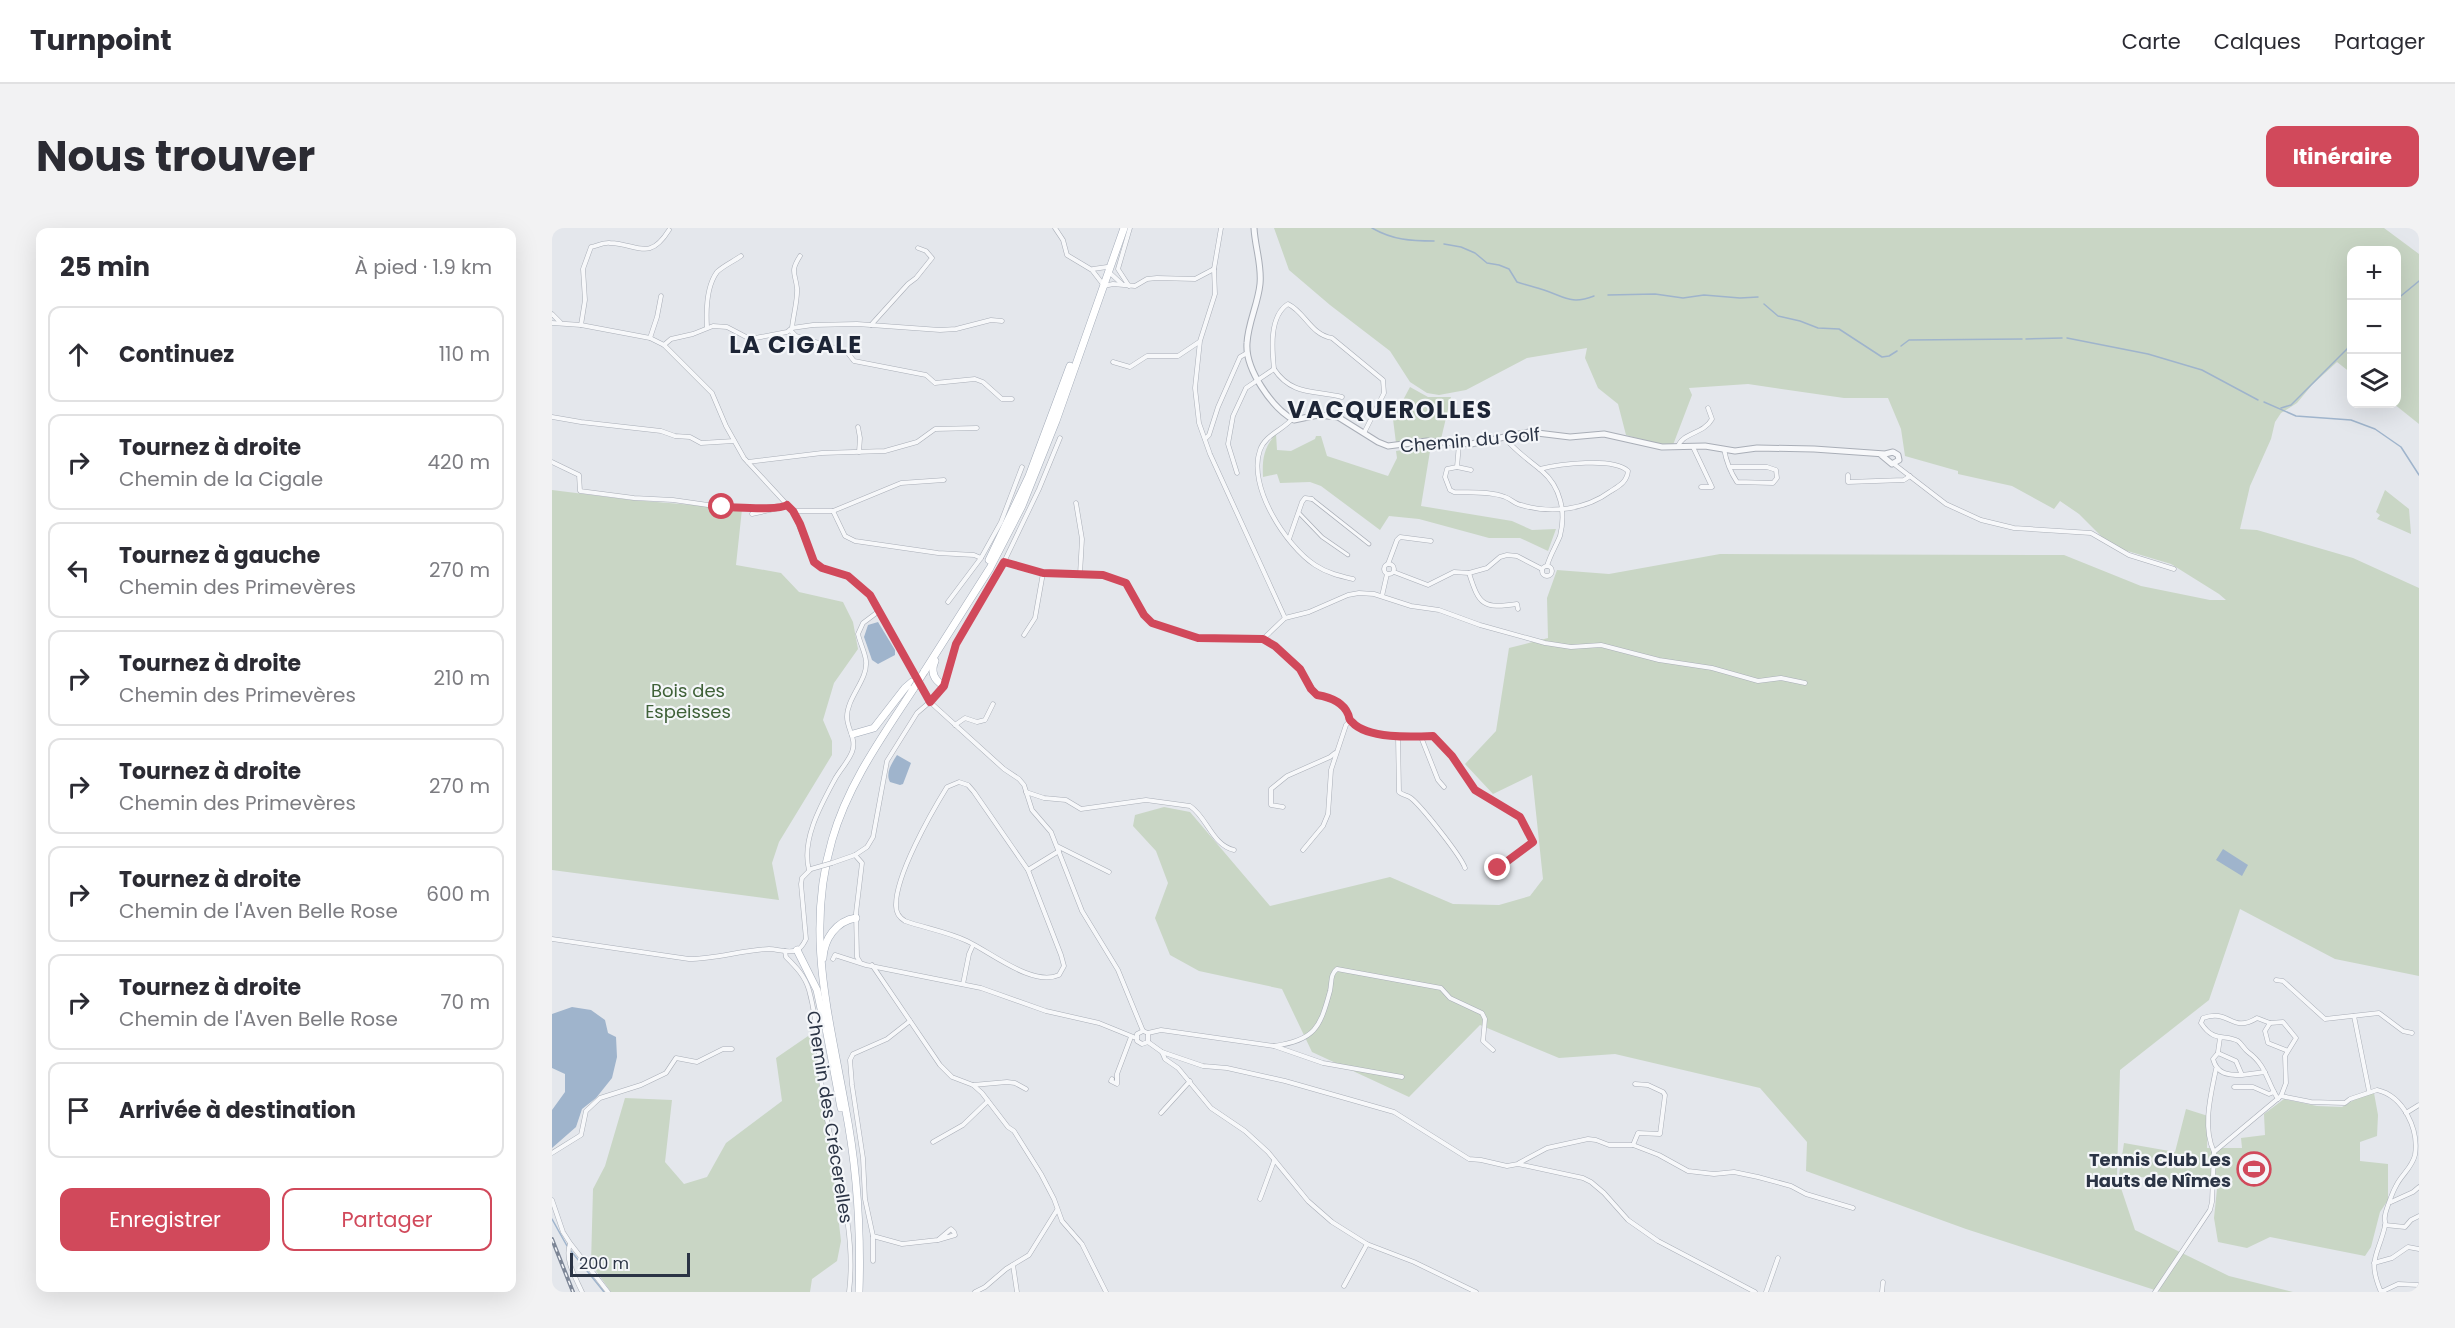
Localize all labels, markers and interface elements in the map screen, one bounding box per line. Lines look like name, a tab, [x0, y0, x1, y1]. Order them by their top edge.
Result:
text: Turnpoint	[30, 21, 172, 60]
text: Carte	[2122, 27, 2181, 56]
text: Calques	[2214, 27, 2301, 56]
text: Partager	[2334, 27, 2425, 56]
button: Itinéraire	[2266, 126, 2419, 187]
text: Nous trouver	[36, 127, 315, 186]
map controls	[2347, 246, 2401, 408]
button: +	[2347, 246, 2401, 300]
text: 25 min	[60, 249, 150, 285]
text: À pied · 1.9 km	[354, 253, 492, 281]
button: −	[2347, 300, 2401, 354]
district label: LA CIGALE	[729, 328, 863, 361]
icon: ahead	[62, 338, 95, 371]
text: Continuez	[119, 339, 234, 370]
text: 110 m	[439, 340, 490, 368]
button: layers	[2347, 354, 2401, 408]
district label: VACQUEROLLES	[1287, 393, 1493, 426]
street label: Chemin du Golf	[1399, 421, 1541, 459]
text: Tournez à droite	[119, 432, 301, 463]
icon: right	[62, 446, 95, 479]
text: 420 m	[427, 448, 490, 476]
text: Chemin de la Cigale	[119, 465, 323, 493]
route start	[708, 493, 734, 519]
text: Tournez à gauche	[119, 540, 320, 571]
icon: left	[62, 554, 95, 587]
text: 270 m	[429, 556, 490, 584]
text: Chemin des Primevères	[119, 573, 356, 601]
text: Tournez à droite	[119, 648, 301, 679]
icon: right	[62, 662, 95, 695]
text: 210 m	[434, 664, 490, 692]
park label: Bois des Espeisses	[645, 678, 731, 724]
text: Chemin des Primevères	[119, 681, 356, 709]
text: Tournez à droite	[119, 756, 301, 787]
icon: right	[62, 770, 95, 803]
text: 270 m	[429, 772, 490, 800]
text: Chemin des Primevères	[119, 789, 356, 817]
route end	[1484, 854, 1510, 880]
text: Tournez à droite	[119, 864, 301, 895]
icon: right	[62, 878, 95, 911]
text: 600 m	[426, 880, 490, 908]
text: Chemin de l'Aven Belle Rose	[119, 897, 398, 925]
text: Tournez à droite	[119, 972, 301, 1003]
icon: right	[62, 986, 95, 1019]
text: 70 m	[441, 988, 490, 1016]
text: Chemin de l'Aven Belle Rose	[119, 1005, 398, 1033]
street label: Chemin des Crécerelles	[801, 1009, 859, 1225]
icon: arrive	[62, 1094, 95, 1127]
text: Arrivée à destination	[119, 1095, 356, 1126]
place label: Tennis Club Les Hauts de Nîmes	[2086, 1147, 2231, 1193]
sports icon: Tennis Club Les Hauts de Nîmes	[2236, 1151, 2272, 1187]
button: Enregistrer	[60, 1188, 270, 1251]
button: Partager	[282, 1188, 492, 1251]
scale bar	[570, 1250, 690, 1278]
text: 200 m	[579, 1252, 629, 1275]

